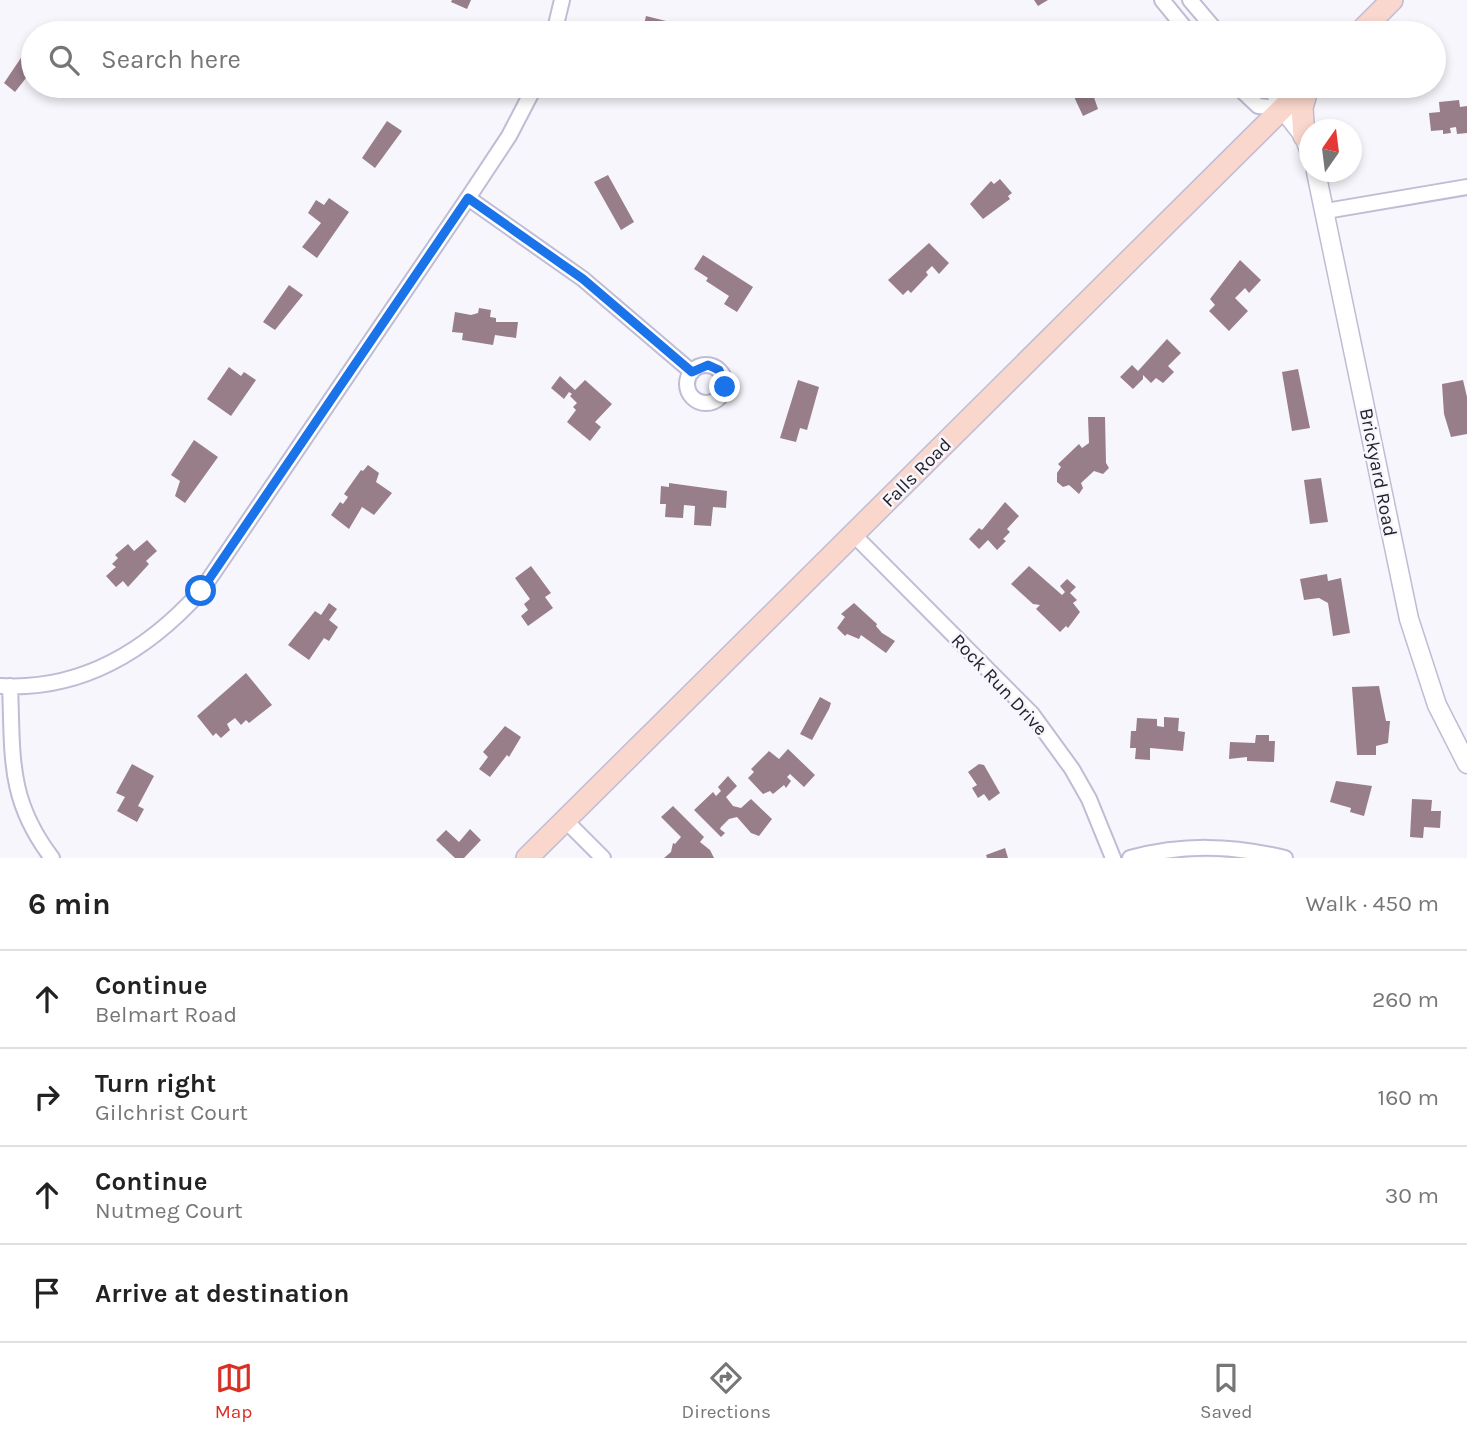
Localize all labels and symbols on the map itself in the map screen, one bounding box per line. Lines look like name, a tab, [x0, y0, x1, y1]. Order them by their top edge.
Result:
north arrow	[1299, 119, 1362, 182]
route end	[709, 371, 740, 402]
street label: Brickyard Road	[1355, 406, 1401, 538]
street label: Falls Road	[878, 434, 956, 512]
route start	[185, 575, 216, 606]
street label: Rock Run Drive	[947, 629, 1052, 740]

